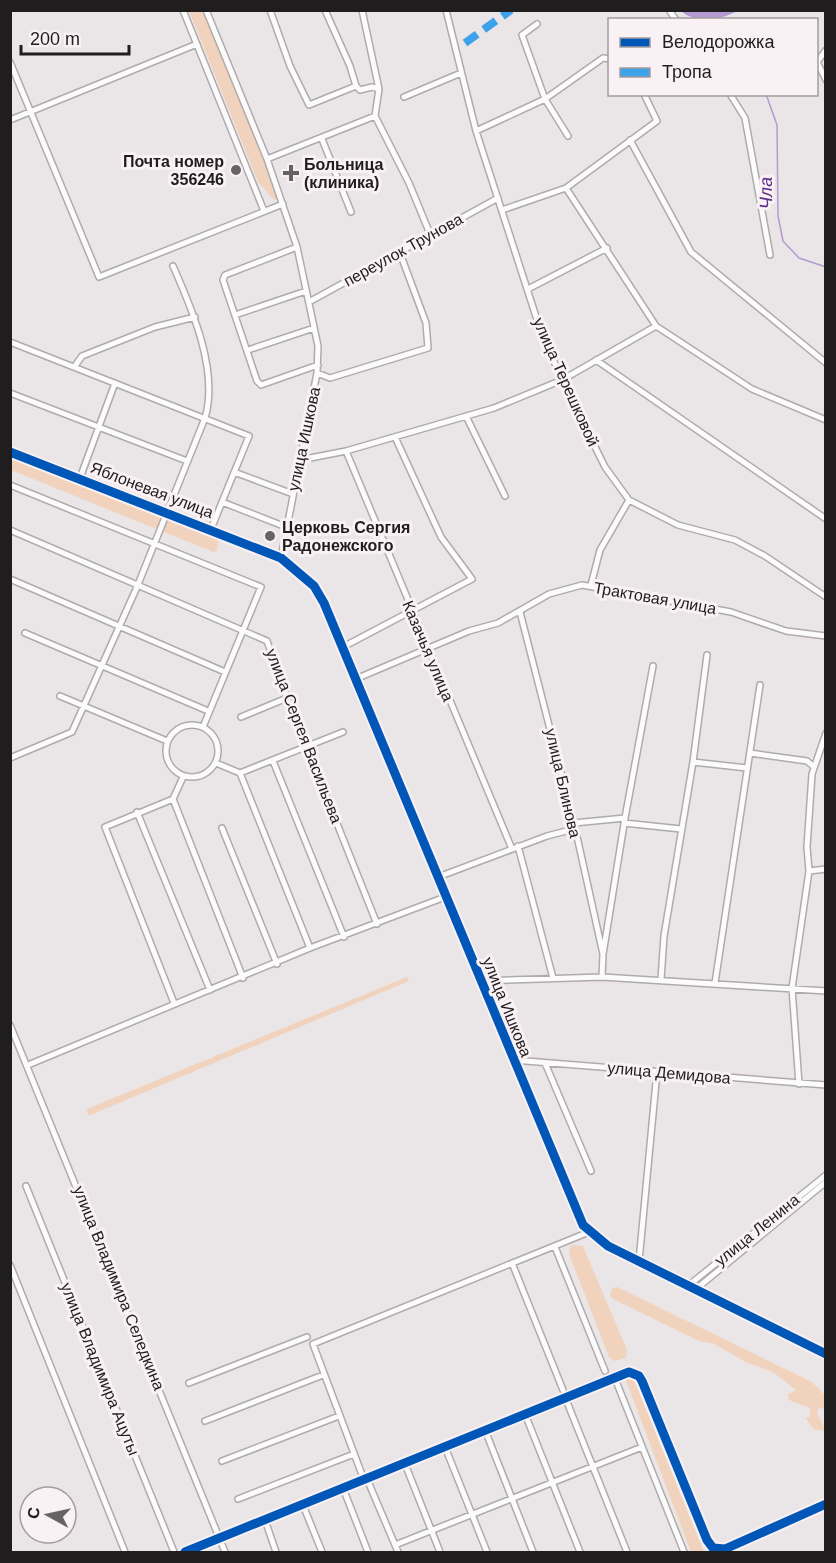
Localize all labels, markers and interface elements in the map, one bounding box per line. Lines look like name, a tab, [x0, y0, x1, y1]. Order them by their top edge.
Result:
scale bar	[21, 18, 129, 56]
legend	[608, 18, 818, 96]
text: 200 m	[30, 29, 80, 49]
text: Велодорожка	[662, 32, 775, 52]
text: Тропа	[662, 62, 713, 82]
place label: Почта номер 356246	[123, 153, 224, 188]
place label: Больница (клиника)	[304, 156, 383, 191]
marker: Почта номер 356246	[229, 163, 243, 177]
marker: Больница (клиника)	[282, 164, 300, 182]
water label: Чла	[756, 177, 776, 209]
street label: переулок Трунова	[341, 210, 465, 290]
street label: улица Терешковой	[530, 315, 602, 449]
street label: улица Ишкова	[285, 385, 323, 493]
street label: Яблоневая улица	[88, 459, 216, 521]
place label: Церковь Сергия Радонежского	[282, 519, 410, 554]
marker: Церковь Сергия Радонежского	[263, 529, 277, 543]
street label: Трактовая улица	[592, 579, 718, 617]
street label: Казачья улица	[399, 598, 457, 704]
street label: улица Сергея Васильева	[263, 646, 345, 826]
street label: улица Блинова	[542, 727, 584, 840]
street label: улица Ишкова	[479, 955, 535, 1059]
street label: улица Демидова	[607, 1059, 731, 1087]
street label: улица Владимира Селедкина	[70, 1183, 168, 1393]
street label: улица Ленина	[711, 1191, 803, 1269]
street label: улица Владимира Ацуты	[58, 1280, 142, 1458]
north arrow	[18, 1485, 78, 1545]
text: С	[24, 1506, 43, 1520]

